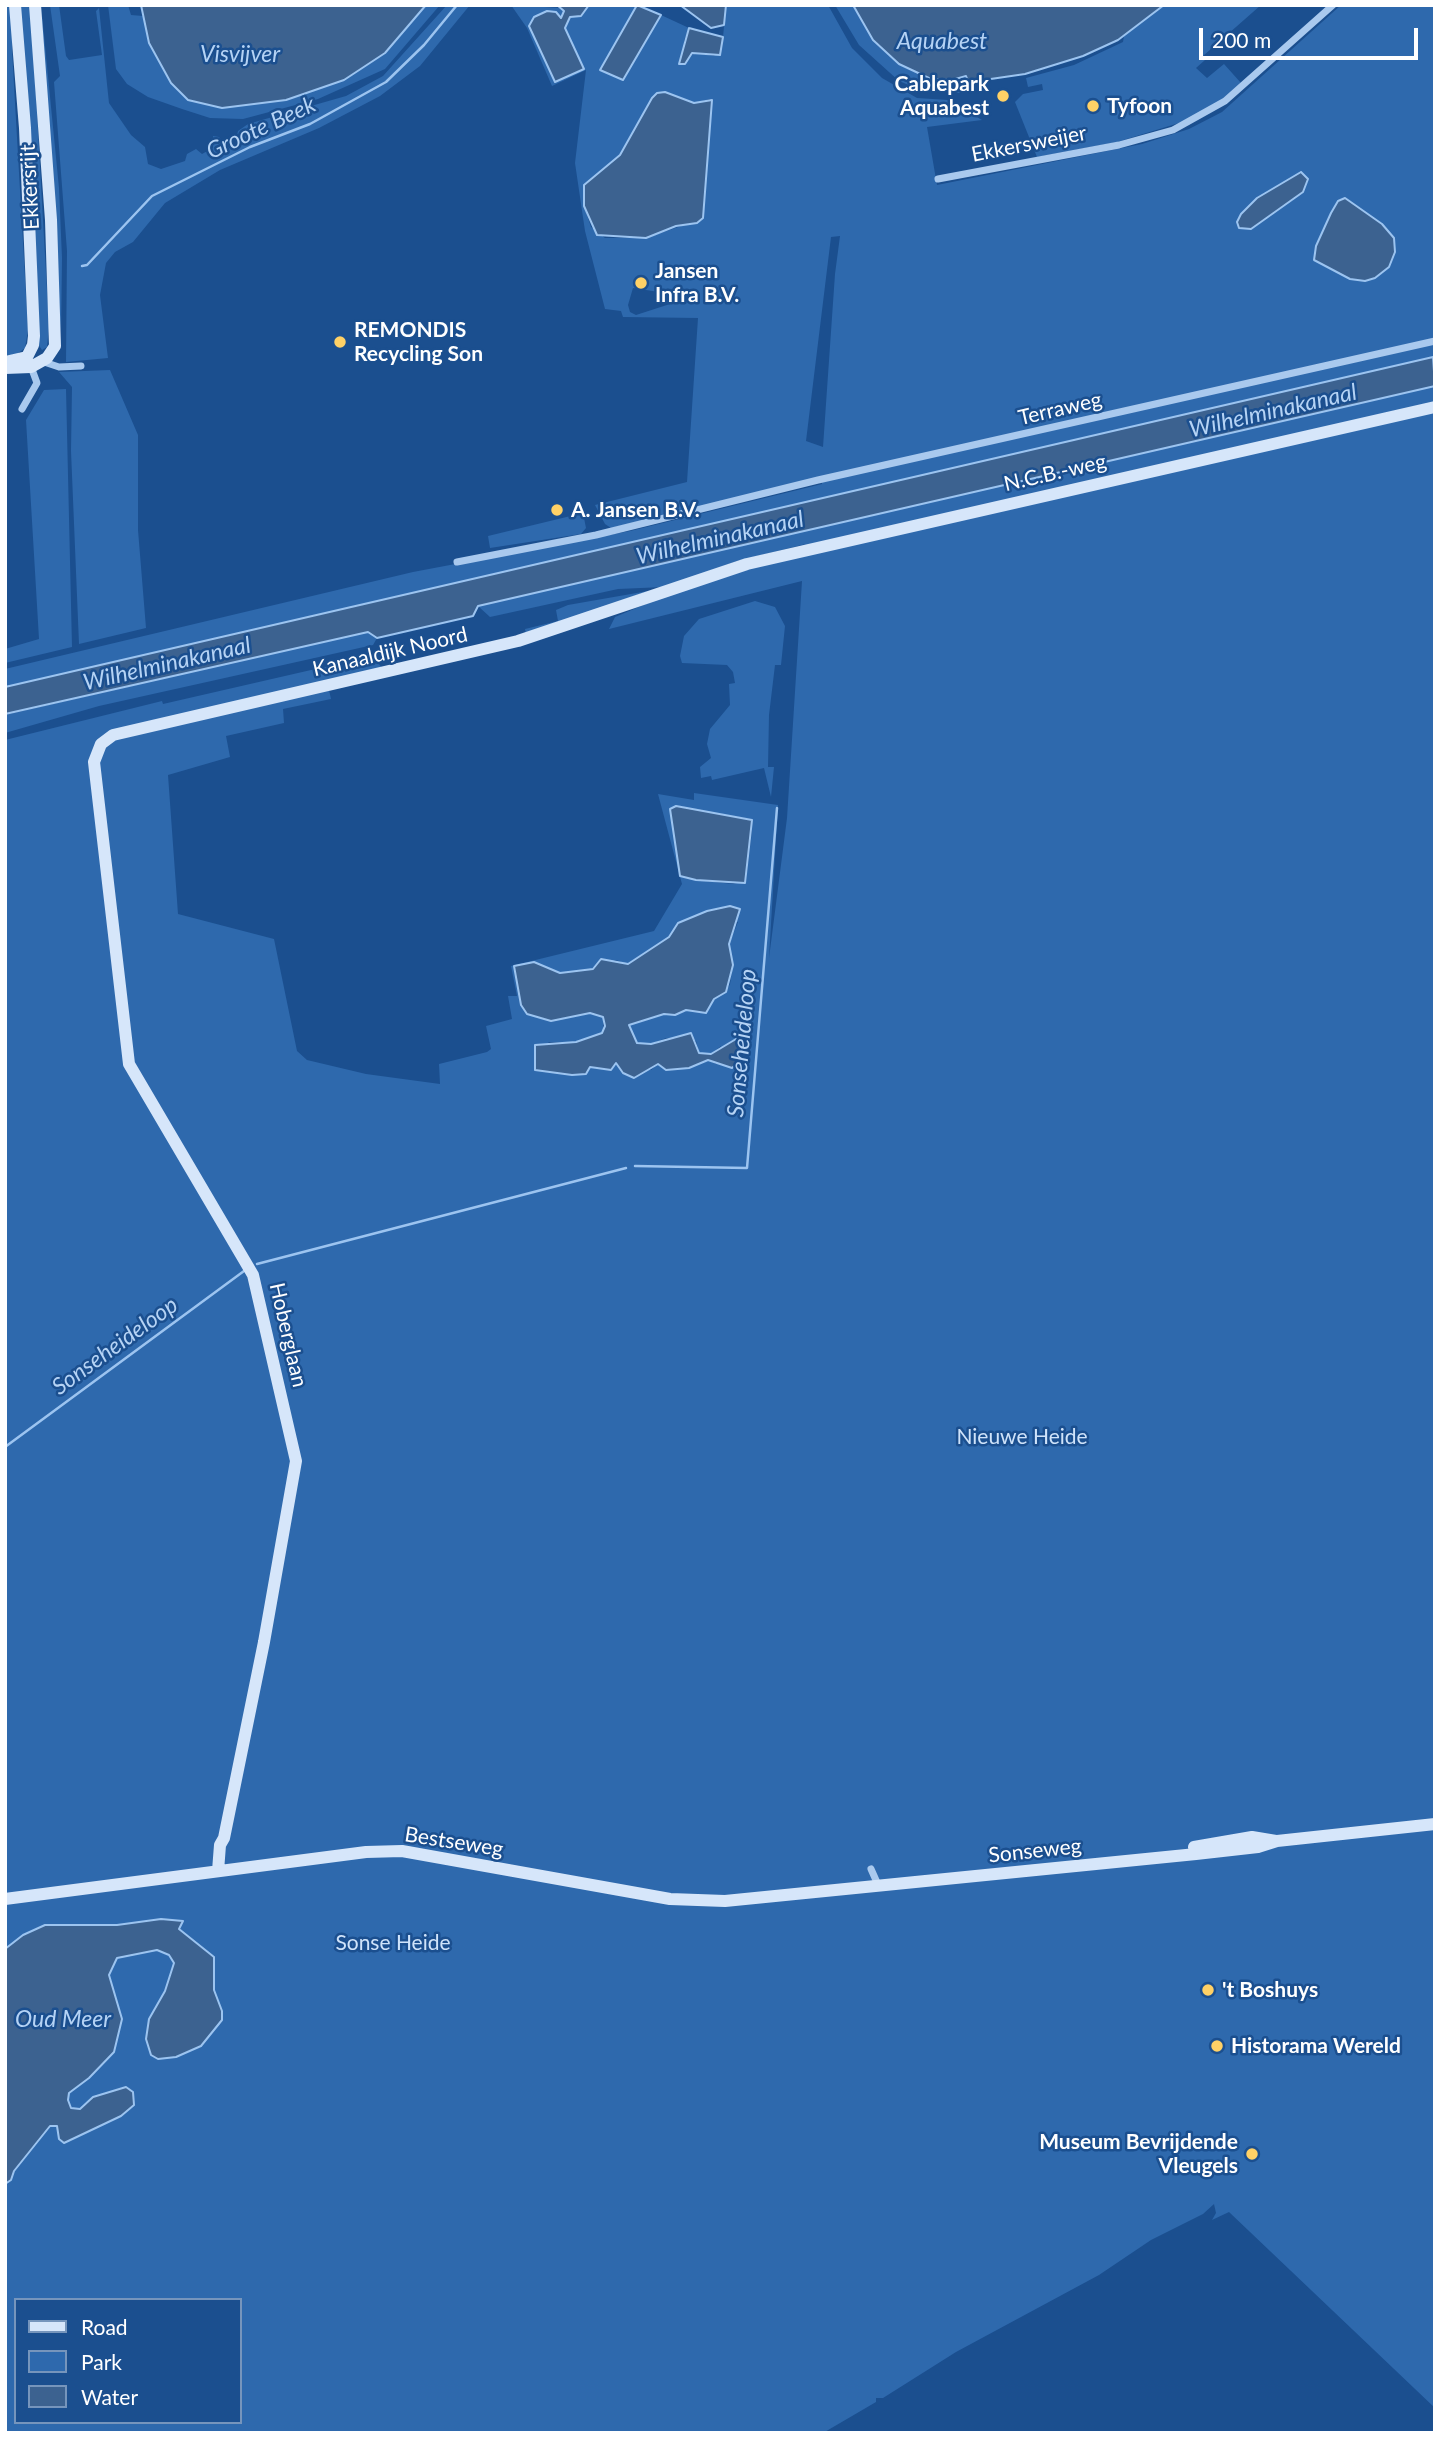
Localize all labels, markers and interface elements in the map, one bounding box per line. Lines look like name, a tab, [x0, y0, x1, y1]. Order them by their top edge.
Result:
scale bar	[1202, 14, 1421, 58]
text: 200 m	[1212, 27, 1271, 52]
water label: Aquabest	[897, 28, 987, 56]
water label: Visvijver	[200, 41, 280, 69]
place label: Cablepark Aquabest	[894, 71, 989, 121]
marker: Cablepark Aquabest	[995, 88, 1011, 104]
water label: Groote Beek	[202, 91, 320, 165]
place label: Tyfoon	[1107, 93, 1172, 119]
marker: Tyfoon	[1085, 98, 1101, 114]
street label: Ekkersweijer	[969, 120, 1089, 168]
street label: Ekkersrijt	[15, 144, 45, 230]
place label: Jansen Infra B.V.	[655, 258, 739, 308]
marker: Jansen Infra B.V.	[633, 275, 649, 291]
place label: REMONDIS Recycling Son	[354, 317, 483, 367]
marker: REMONDIS Recycling Son	[332, 334, 348, 350]
water label: Wilhelminakanaal	[1187, 378, 1359, 444]
street label: Terraweg	[1016, 387, 1104, 431]
street label: N.C.B.-weg	[1001, 449, 1109, 497]
place label: A. Jansen B.V.	[571, 497, 700, 523]
marker: A. Jansen B.V.	[549, 502, 565, 518]
water label: Wilhelminakanaal	[634, 505, 806, 571]
street label: Kanaaldijk Noord	[310, 622, 470, 682]
water label: Wilhelminakanaal	[81, 631, 253, 697]
water label: Sonseheideloop	[722, 968, 762, 1118]
street label: Hoberglaan	[264, 1280, 312, 1390]
water label: Sonseheideloop	[47, 1291, 183, 1401]
park label: Nieuwe Heide	[956, 1424, 1088, 1450]
street label: Bestseweg	[403, 1822, 505, 1862]
street label: Sonseweg	[987, 1834, 1083, 1868]
park label: Sonse Heide	[335, 1930, 451, 1956]
place label: 't Boshuys	[1222, 1977, 1318, 2003]
marker: 't Boshuys	[1200, 1982, 1216, 1998]
water label: Oud Meer	[15, 2006, 111, 2034]
place label: Historama Wereld	[1231, 2033, 1401, 2059]
marker: Historama Wereld	[1209, 2038, 1225, 2054]
place label: Museum Bevrijdende Vleugels	[1039, 2129, 1238, 2179]
marker: Museum Bevrijdende Vleugels	[1244, 2146, 1260, 2162]
legend	[14, 2298, 242, 2424]
text: Road	[81, 2314, 128, 2339]
text: Park	[81, 2349, 122, 2374]
text: Water	[81, 2384, 138, 2409]

